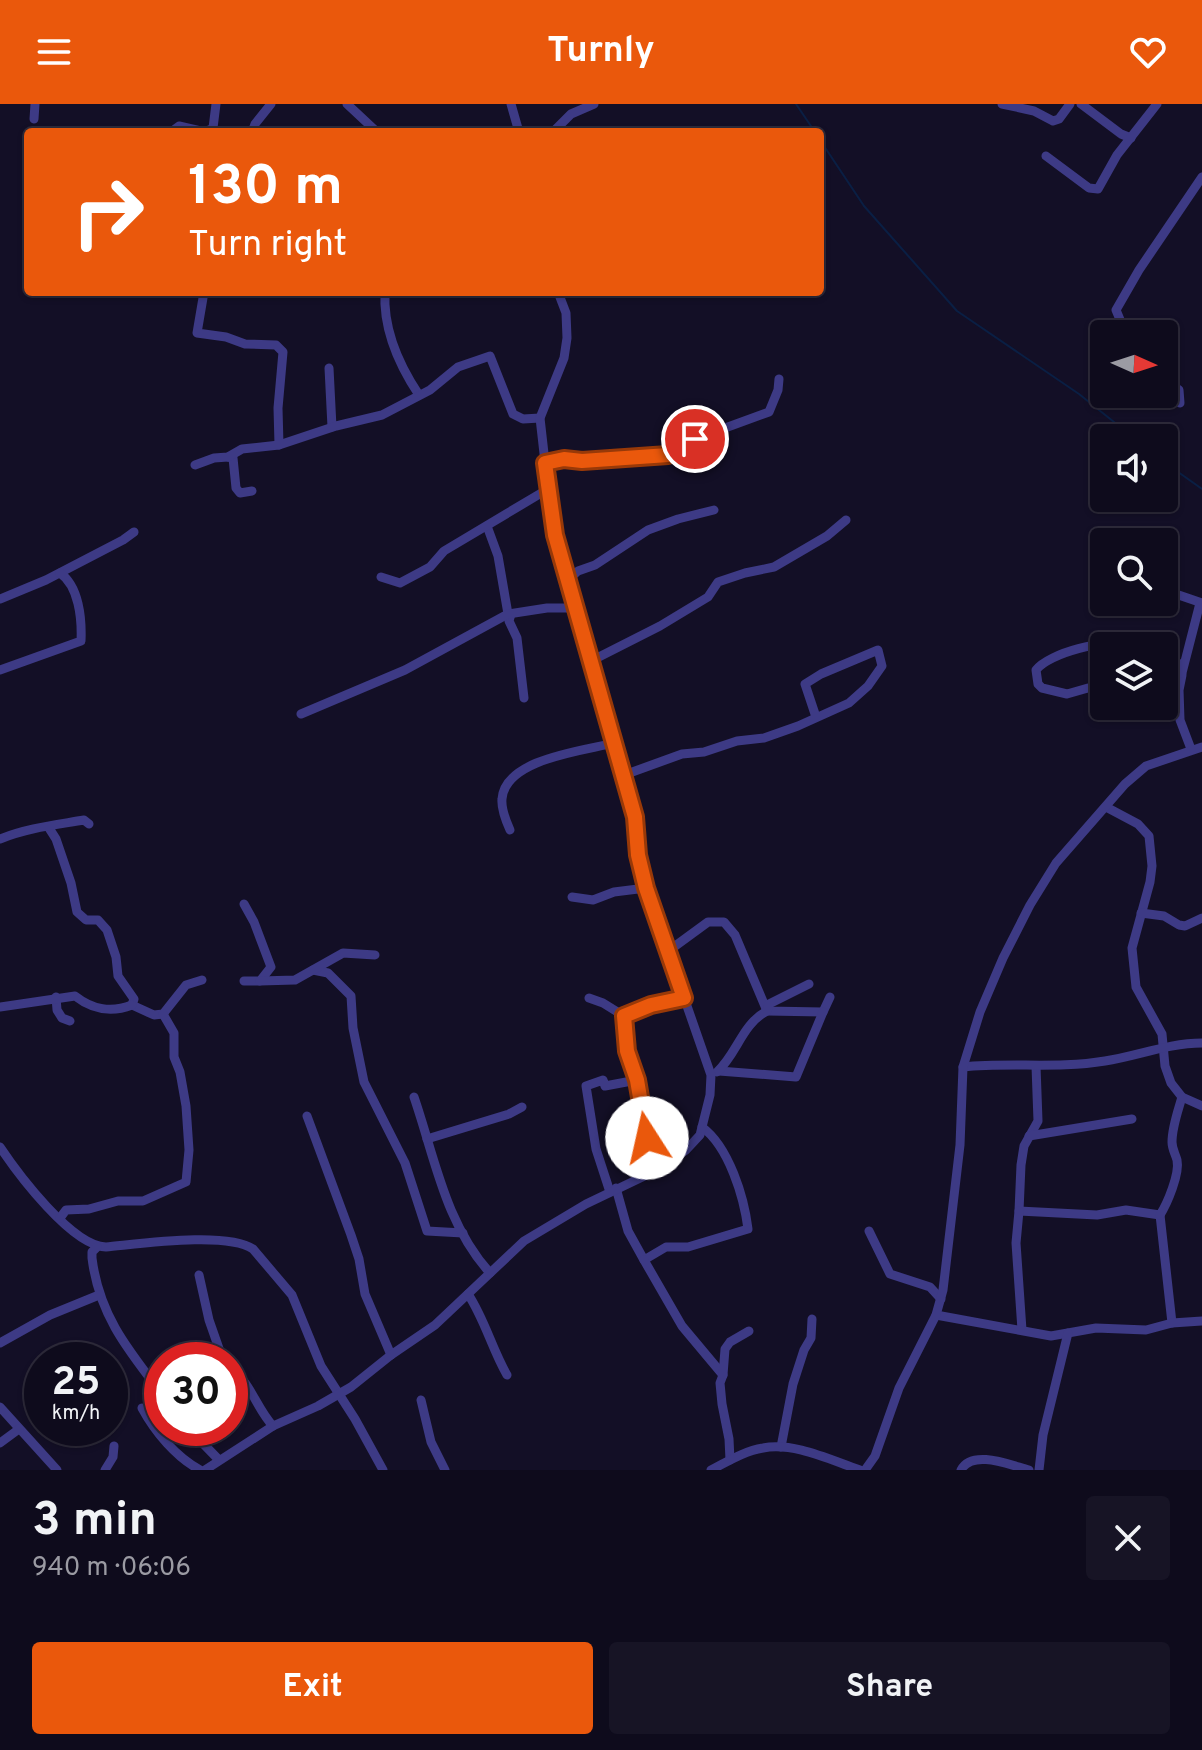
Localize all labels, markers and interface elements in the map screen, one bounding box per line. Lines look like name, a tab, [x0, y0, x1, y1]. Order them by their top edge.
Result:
text: Turnly	[547, 29, 655, 75]
icon: menu	[32, 30, 76, 74]
icon: heart	[1126, 30, 1170, 74]
text: 130 m	[188, 154, 343, 224]
icon: right	[56, 160, 160, 264]
text: Turn right	[188, 223, 347, 269]
north arrow	[1090, 320, 1178, 408]
map controls	[1090, 320, 1178, 720]
pin	[661, 405, 729, 473]
icon: arrive	[673, 417, 717, 461]
button: sound	[1090, 424, 1178, 512]
button: search	[1090, 528, 1178, 616]
button: layers	[1090, 632, 1178, 720]
position arrow	[605, 1096, 689, 1180]
speed limit sign: 30	[144, 1342, 248, 1446]
text: 25	[52, 1359, 100, 1409]
text: km/h	[52, 1401, 100, 1427]
text: 3 min	[32, 1492, 157, 1552]
button: close	[1086, 1496, 1170, 1580]
text: 940 m · 06:06	[32, 1552, 191, 1585]
button: Exit	[32, 1642, 593, 1734]
button: Share	[609, 1642, 1170, 1734]

